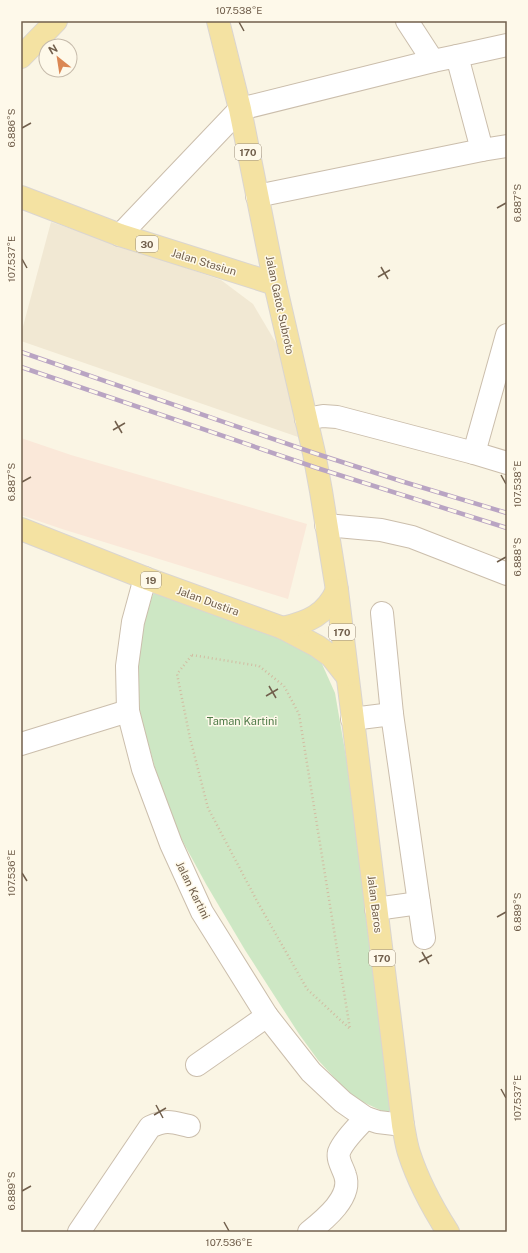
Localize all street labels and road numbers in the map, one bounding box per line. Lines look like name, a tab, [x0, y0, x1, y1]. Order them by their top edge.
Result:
road number: 170	[235, 144, 261, 160]
road number: 30	[136, 236, 158, 252]
street label: Jalan Stasiun	[170, 246, 238, 278]
street label: Jalan Gatot Subroto	[264, 255, 296, 355]
road number: 19	[141, 572, 161, 588]
street label: Jalan Dustira	[175, 584, 241, 618]
road number: 170	[329, 624, 355, 640]
street label: Jalan Kartini	[174, 859, 212, 921]
street label: Jalan Baros	[366, 874, 385, 934]
road number: 170	[369, 950, 395, 966]

